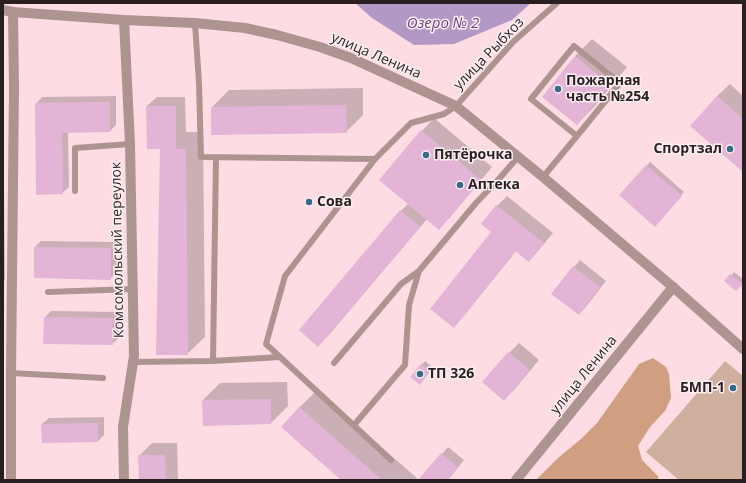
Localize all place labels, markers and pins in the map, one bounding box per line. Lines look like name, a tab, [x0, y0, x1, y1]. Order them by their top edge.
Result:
place label: Пожарная часть №254	[566, 73, 649, 106]
marker: Пожарная часть №254	[553, 84, 563, 94]
place label: Спортзал	[653, 141, 722, 157]
marker: Спортзал	[725, 144, 735, 154]
place label: Пятёрочка	[434, 147, 513, 163]
marker: Пятёрочка	[421, 150, 431, 160]
place label: Аптека	[468, 177, 520, 193]
marker: Аптека	[455, 180, 465, 190]
place label: Сова	[317, 194, 352, 210]
marker: Сова	[304, 197, 314, 207]
place label: ТП 326	[428, 366, 474, 382]
marker: ТП 326	[415, 369, 425, 379]
place label: БМП-1	[680, 380, 725, 396]
marker: БМП-1	[728, 383, 738, 393]

